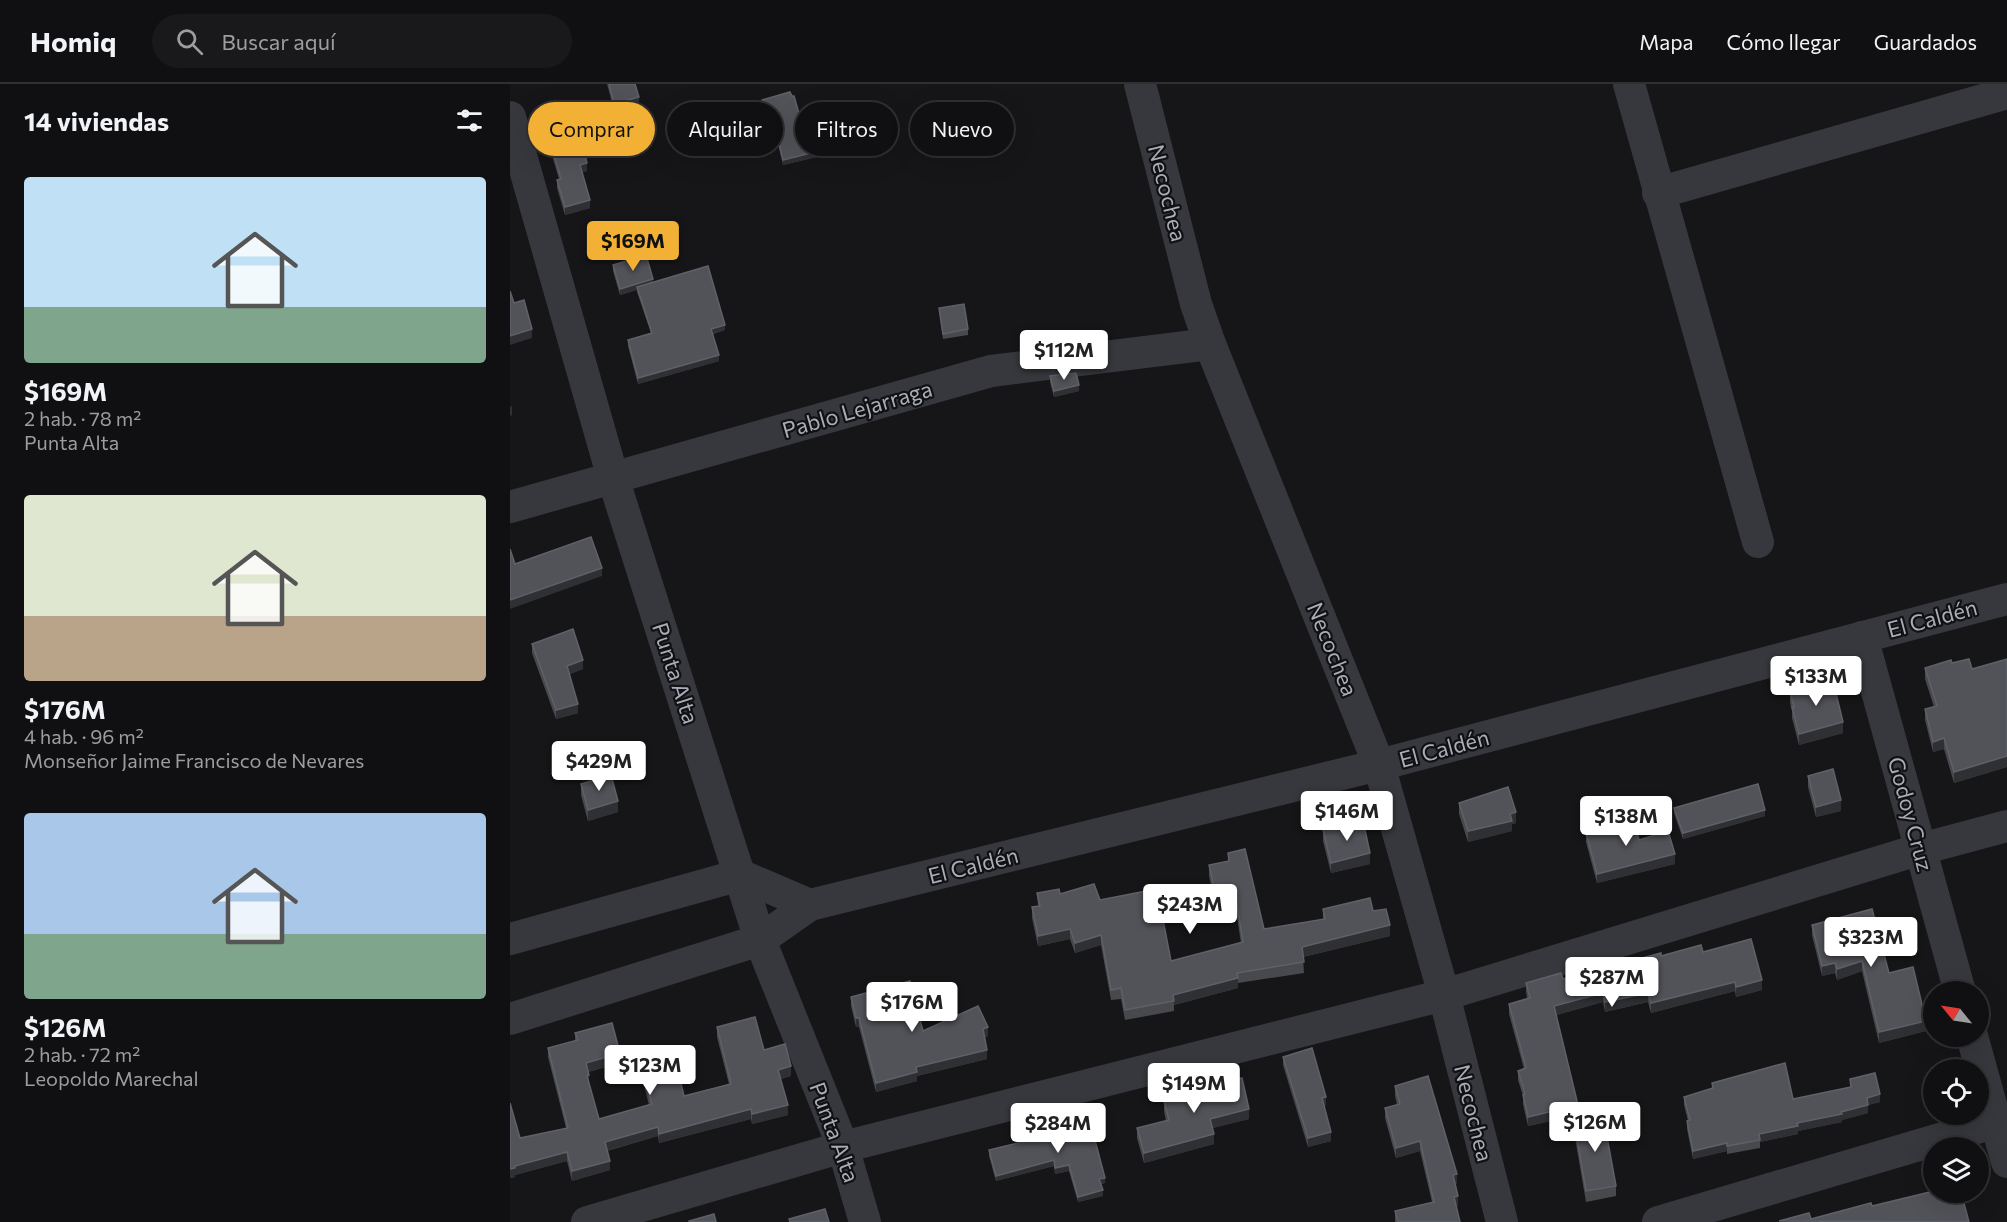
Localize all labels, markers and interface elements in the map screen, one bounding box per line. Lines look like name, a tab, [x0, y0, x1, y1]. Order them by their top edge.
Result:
search box	[152, 14, 572, 68]
text: Homiq	[30, 24, 116, 58]
icon: search	[173, 25, 206, 58]
text: Buscar aquí	[221, 28, 336, 55]
text: Mapa	[1639, 29, 1694, 54]
text: Cómo llegar	[1727, 29, 1841, 54]
text: Guardados	[1874, 29, 1977, 54]
chip: Comprar	[528, 102, 655, 156]
chip: Alquilar	[667, 102, 783, 156]
chip: Filtros	[795, 102, 898, 156]
chip: Nuevo	[910, 102, 1014, 156]
icon: filters	[453, 104, 486, 137]
text: 14 viviendas	[24, 105, 169, 136]
street label: Necochea	[1143, 142, 1193, 244]
icon: home	[201, 216, 309, 324]
pin: $169M	[591, 221, 675, 272]
text: $169M	[601, 228, 665, 252]
pin: $112M	[1022, 330, 1106, 381]
text: $112M	[1034, 337, 1094, 361]
text: $169M	[24, 375, 107, 406]
street label: Pablo Lejarraga	[779, 375, 935, 443]
text: 2 hab. · 78 m²	[24, 406, 141, 430]
text: Punta Alta	[24, 430, 119, 454]
icon: home	[201, 534, 309, 642]
street label: El Caldén	[1884, 593, 1980, 643]
street label: Necochea	[1302, 598, 1364, 700]
street label: Punta Alta	[647, 619, 705, 727]
pin: $133M	[1774, 656, 1858, 707]
text: $133M	[1785, 663, 1848, 687]
text: $176M	[24, 693, 106, 724]
street label: El Caldén	[1396, 723, 1492, 773]
text: 4 hab. · 96 m²	[24, 724, 144, 748]
pin: $429M	[557, 741, 641, 792]
text: Monseñor Jaime Francisco de Nevares	[24, 748, 364, 772]
text: $429M	[566, 748, 632, 772]
street label: Godoy Cruz	[1883, 754, 1939, 874]
pin: $146M	[1305, 791, 1389, 842]
pin: $138M	[1584, 796, 1668, 847]
text: $146M	[1315, 798, 1379, 822]
text: $138M	[1594, 803, 1658, 827]
street label: El Caldén	[925, 841, 1021, 889]
icon: home	[201, 852, 309, 960]
pin: $243M	[1148, 884, 1232, 935]
text: $243M	[1157, 891, 1223, 915]
pin: $323M	[1829, 917, 1913, 968]
text: $323M	[1838, 924, 1904, 948]
pin: $287M	[1570, 957, 1654, 1008]
text: $287M	[1579, 964, 1645, 988]
north arrow	[1923, 981, 1989, 1047]
map controls	[1923, 981, 1989, 1203]
pin: $176M	[870, 982, 954, 1033]
text: $176M	[880, 989, 944, 1013]
text: $126M	[24, 1011, 106, 1042]
text: 2 hab. · 72 m²	[24, 1042, 140, 1066]
pin: $123M	[608, 1045, 692, 1096]
text: $123M	[619, 1052, 681, 1076]
button: locate	[1923, 1059, 1989, 1125]
street label: Necochea	[1449, 1062, 1499, 1164]
pin: $149M	[1152, 1063, 1236, 1114]
text: Leopoldo Marechal	[24, 1066, 199, 1090]
text: $149M	[1162, 1070, 1226, 1094]
street label: Punta Alta	[804, 1078, 866, 1186]
pin: $126M	[1553, 1102, 1637, 1153]
pin: $284M	[1016, 1103, 1100, 1154]
text: $126M	[1563, 1109, 1627, 1133]
text: $284M	[1025, 1110, 1091, 1134]
button: layers	[1923, 1137, 1989, 1203]

